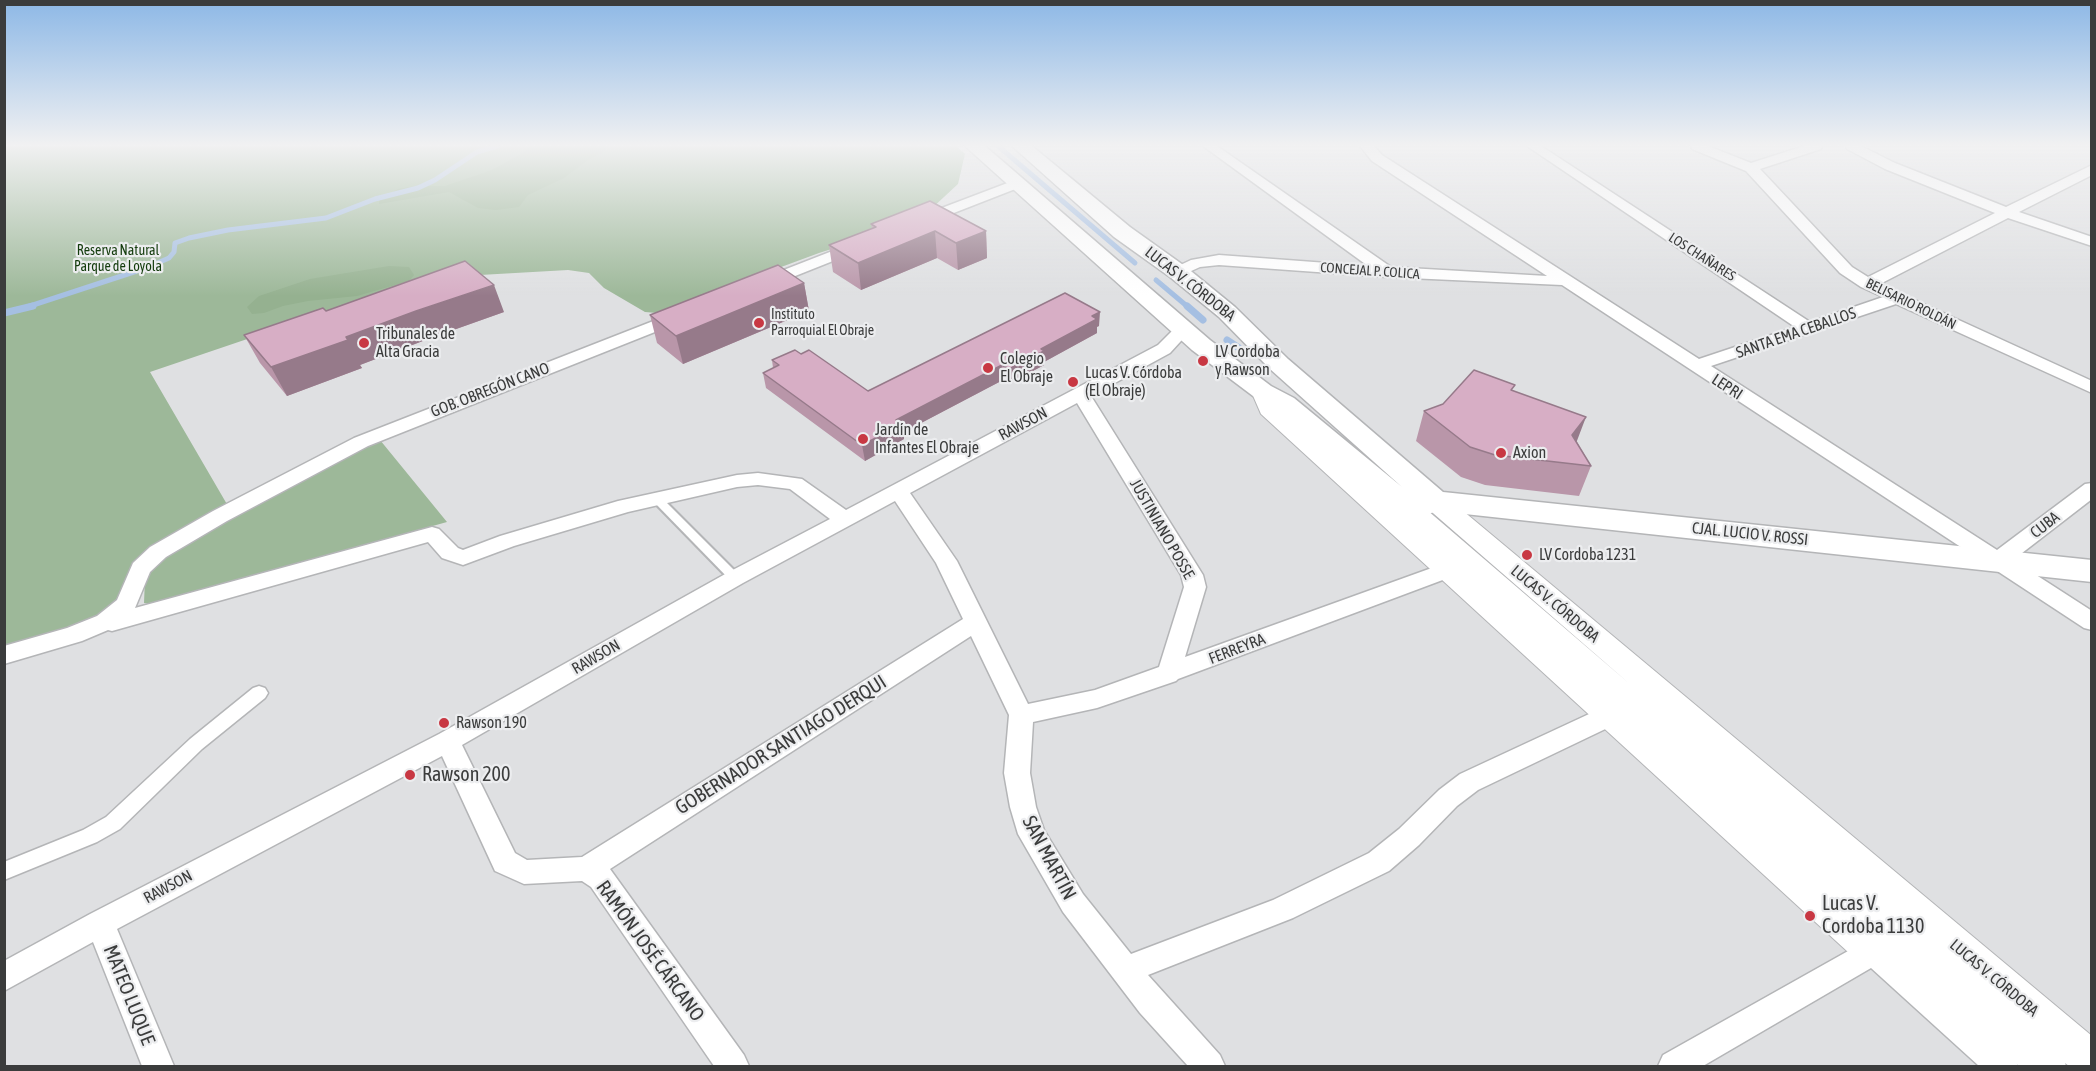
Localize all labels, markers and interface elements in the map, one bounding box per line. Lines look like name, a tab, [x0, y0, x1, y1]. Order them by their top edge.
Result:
street label: LOS CHAÑARES	[1665, 229, 1739, 285]
park label: Reserva Natural Parque de Loyola	[74, 243, 162, 276]
street label: LUCAS V. CÓRDOBA	[1141, 243, 1239, 325]
street label: CONCEJAL P. COLICA	[1320, 259, 1420, 283]
street label: BELISARIO ROLDÁN	[1863, 275, 1959, 333]
street label: SANTA EMA CEBALLOS	[1734, 303, 1858, 363]
place label: Instituto Parroquial El Obraje	[771, 307, 874, 340]
marker: Instituto Parroquial El Obraje	[752, 316, 766, 330]
place label: Tribunales de Alta Gracia	[376, 324, 455, 362]
marker: Tribunales de Alta Gracia	[357, 336, 371, 350]
place label: LV Cordoba y Rawson	[1215, 342, 1280, 380]
place label: Colegio El Obraje	[1000, 349, 1053, 387]
marker: LV Cordoba y Rawson	[1196, 354, 1210, 368]
street label: GOB. OBREGÓN CANO	[428, 359, 552, 421]
marker: Colegio El Obraje	[981, 361, 995, 375]
place label: Lucas V. Córdoba (El Obraje)	[1085, 363, 1182, 401]
street label: LEPRI	[1708, 370, 1746, 404]
marker: Lucas V. Córdoba (El Obraje)	[1066, 375, 1080, 389]
street label: RAWSON	[995, 403, 1051, 445]
place label: Jardín de Infantes El Obraje	[875, 420, 979, 458]
marker: Jardín de Infantes El Obraje	[856, 432, 870, 446]
place label: Axion	[1513, 443, 1546, 463]
marker: Axion	[1494, 446, 1508, 460]
street label: JUSTINIANO POSSE	[1126, 476, 1198, 582]
street label: CUBA	[2026, 508, 2064, 542]
street label: CJAL. LUCIO V. ROSSI	[1691, 518, 1809, 550]
place label: LV Cordoba 1231	[1539, 545, 1636, 565]
marker: LV Cordoba 1231	[1520, 548, 1534, 562]
street label: LUCAS V. CÓRDOBA	[1507, 561, 1603, 647]
street label: FERREYRA	[1206, 629, 1268, 669]
street label: RAWSON	[568, 636, 624, 678]
street label: GOBERNADOR SANTIAGO DERQUI	[671, 670, 891, 820]
place label: Rawson 190	[456, 713, 527, 733]
marker: Rawson 190	[437, 716, 451, 730]
place label: Rawson 200	[422, 763, 510, 787]
marker: Rawson 200	[403, 768, 417, 782]
street label: SAN MARTÍN	[1017, 812, 1081, 904]
street label: RAWSON	[140, 866, 196, 908]
street label: RAMÓN JOSÉ CÁRCANO	[591, 876, 709, 1026]
place label: Lucas V. Cordoba 1130	[1822, 892, 1924, 939]
marker: Lucas V. Cordoba 1130	[1803, 909, 1817, 923]
street label: LUCAS V. CÓRDOBA	[1946, 935, 2042, 1021]
street label: MATEO LUQUE	[98, 942, 160, 1048]

